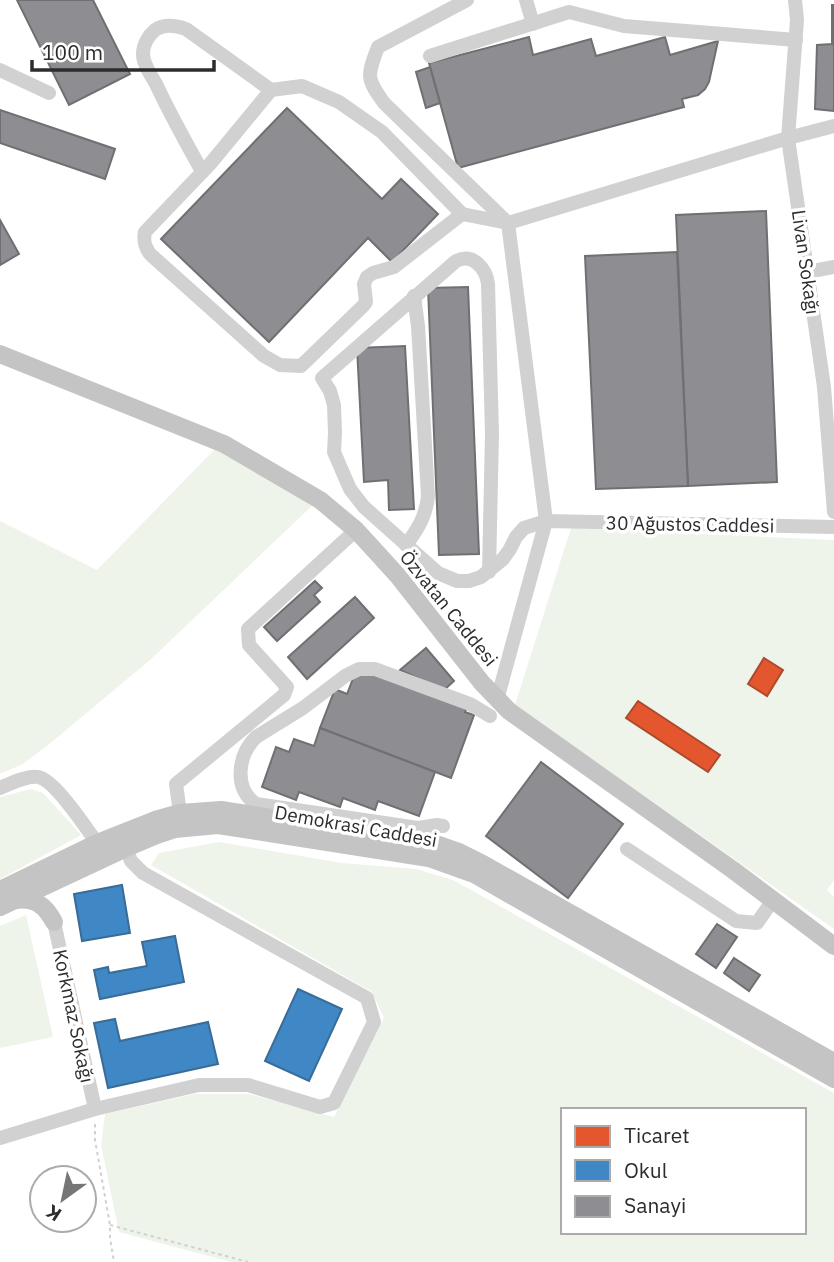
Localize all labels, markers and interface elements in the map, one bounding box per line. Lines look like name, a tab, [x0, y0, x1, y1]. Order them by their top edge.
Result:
scale bar	[32, 28, 214, 72]
text: 100 m	[42, 38, 103, 66]
street label: Livan Sokağı	[787, 208, 825, 316]
street label: 30 Ağustos Caddesi	[605, 511, 775, 537]
street label: Özvatan Caddesi	[395, 545, 503, 671]
street label: Demokrasi Caddesi	[273, 800, 439, 852]
street label: Korkmaz Sokağı	[48, 947, 100, 1085]
legend	[561, 1108, 806, 1234]
text: Ticaret	[624, 1121, 690, 1149]
text: Okul	[624, 1156, 668, 1184]
north arrow	[28, 1164, 98, 1234]
text: Sanayi	[624, 1191, 686, 1219]
text: K	[42, 1200, 66, 1227]

